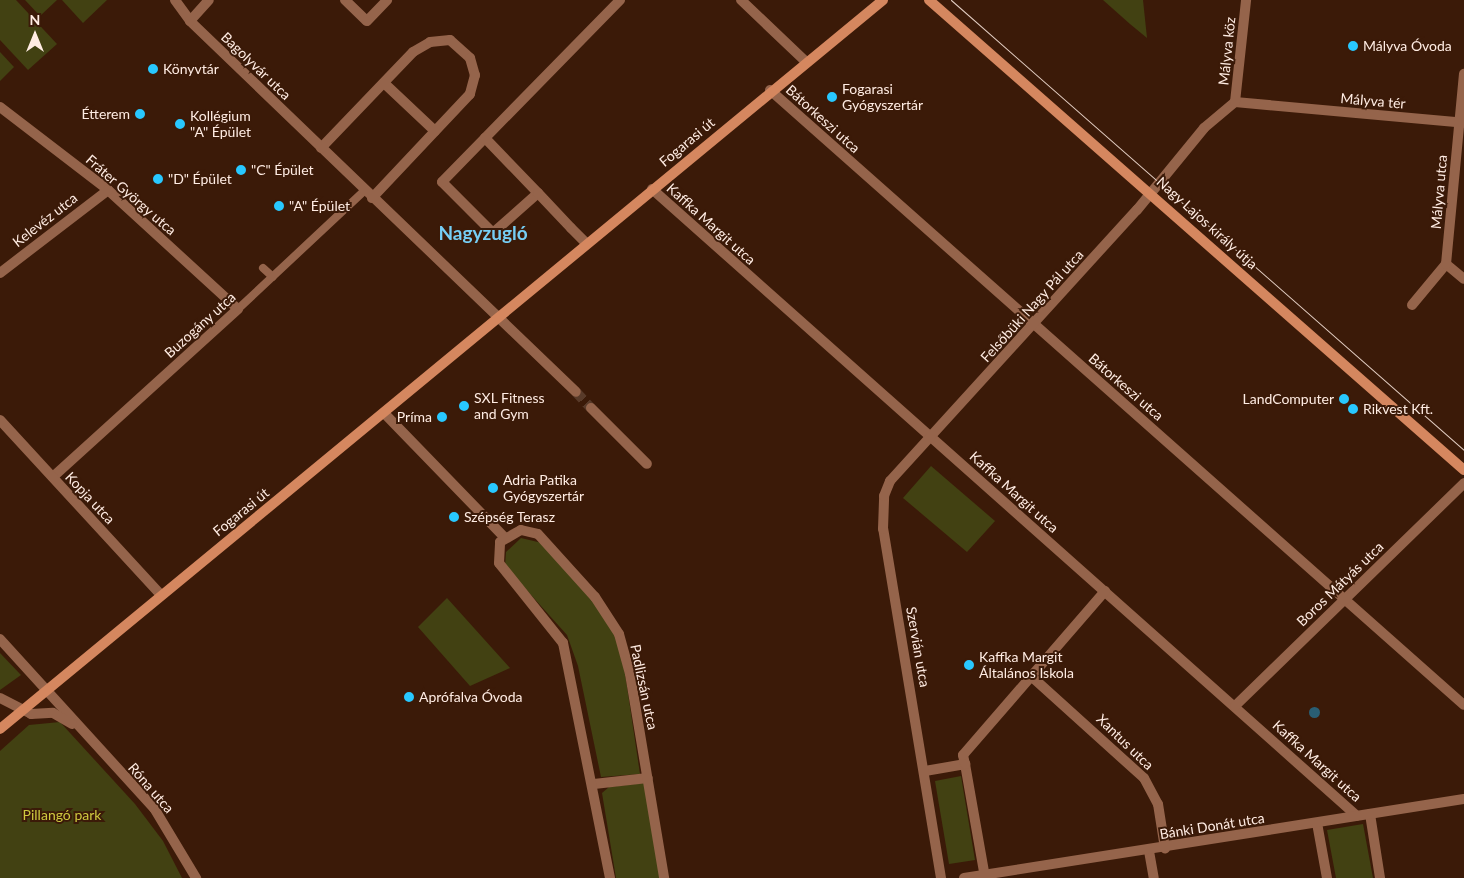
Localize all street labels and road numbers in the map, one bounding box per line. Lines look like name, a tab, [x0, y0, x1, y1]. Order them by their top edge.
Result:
street label: Mályva köz	[1215, 16, 1239, 86]
street label: Bagolyvár utca	[218, 28, 294, 104]
street label: Bátorkeszi utca	[783, 81, 863, 157]
street label: Mályva tér	[1340, 90, 1406, 112]
street label: Fogarasi út	[656, 114, 718, 170]
street label: Fráter György utca	[82, 151, 180, 239]
street label: Mályva utca	[1427, 154, 1451, 230]
street label: Nagy Lajos király útja	[1153, 173, 1261, 273]
street label: Kaffka Margit utca	[663, 180, 759, 268]
street label: Kelevéz utca	[9, 190, 81, 250]
street label: Felsőbüki Nagy Pál utca	[977, 246, 1087, 366]
street label: Buzogány utca	[161, 289, 239, 361]
street label: Bátorkeszi utca	[1085, 350, 1167, 424]
street label: Kaffka Margit utca	[966, 448, 1062, 536]
street label: Kopja utca	[62, 469, 118, 527]
street label: Fogarasi út	[210, 484, 272, 540]
street label: Boros Mátyás utca	[1293, 538, 1387, 630]
street label: Szervián utca	[903, 605, 933, 689]
street label: Padlizsán utca	[627, 643, 661, 731]
street label: Xantus utca	[1093, 711, 1157, 773]
street label: Kaffka Margit utca	[1269, 717, 1365, 805]
street label: Róna utca	[125, 759, 177, 817]
street label: Bánki Donát utca	[1158, 809, 1266, 843]

